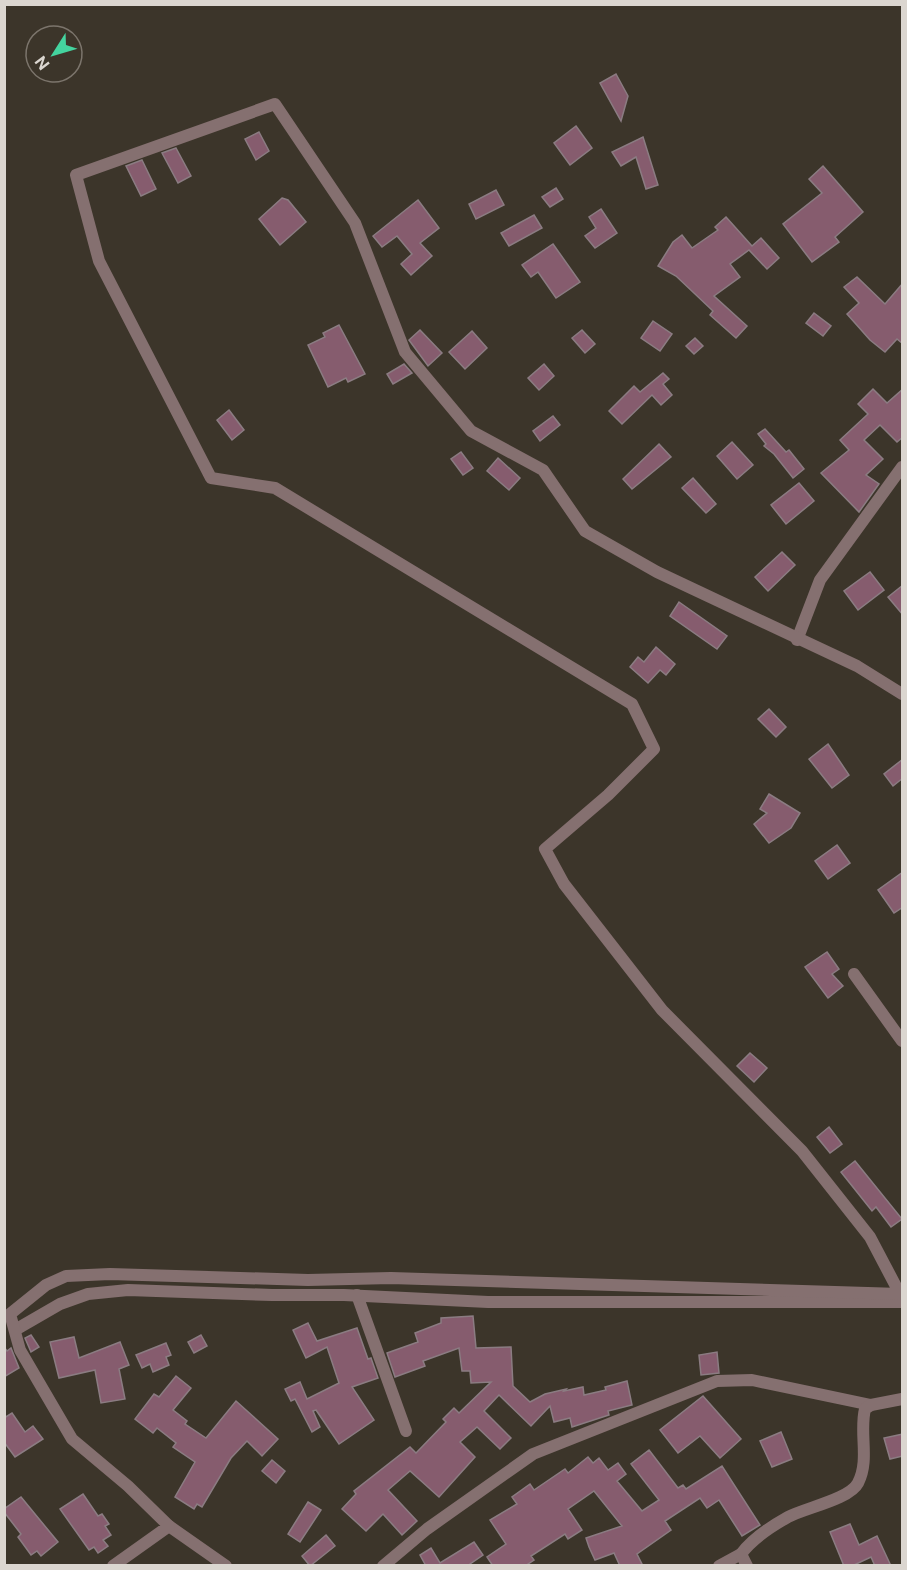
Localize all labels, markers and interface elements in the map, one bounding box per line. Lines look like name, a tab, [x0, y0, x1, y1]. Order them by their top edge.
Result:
north arrow	[24, 24, 84, 84]
text: N	[31, 52, 54, 73]

